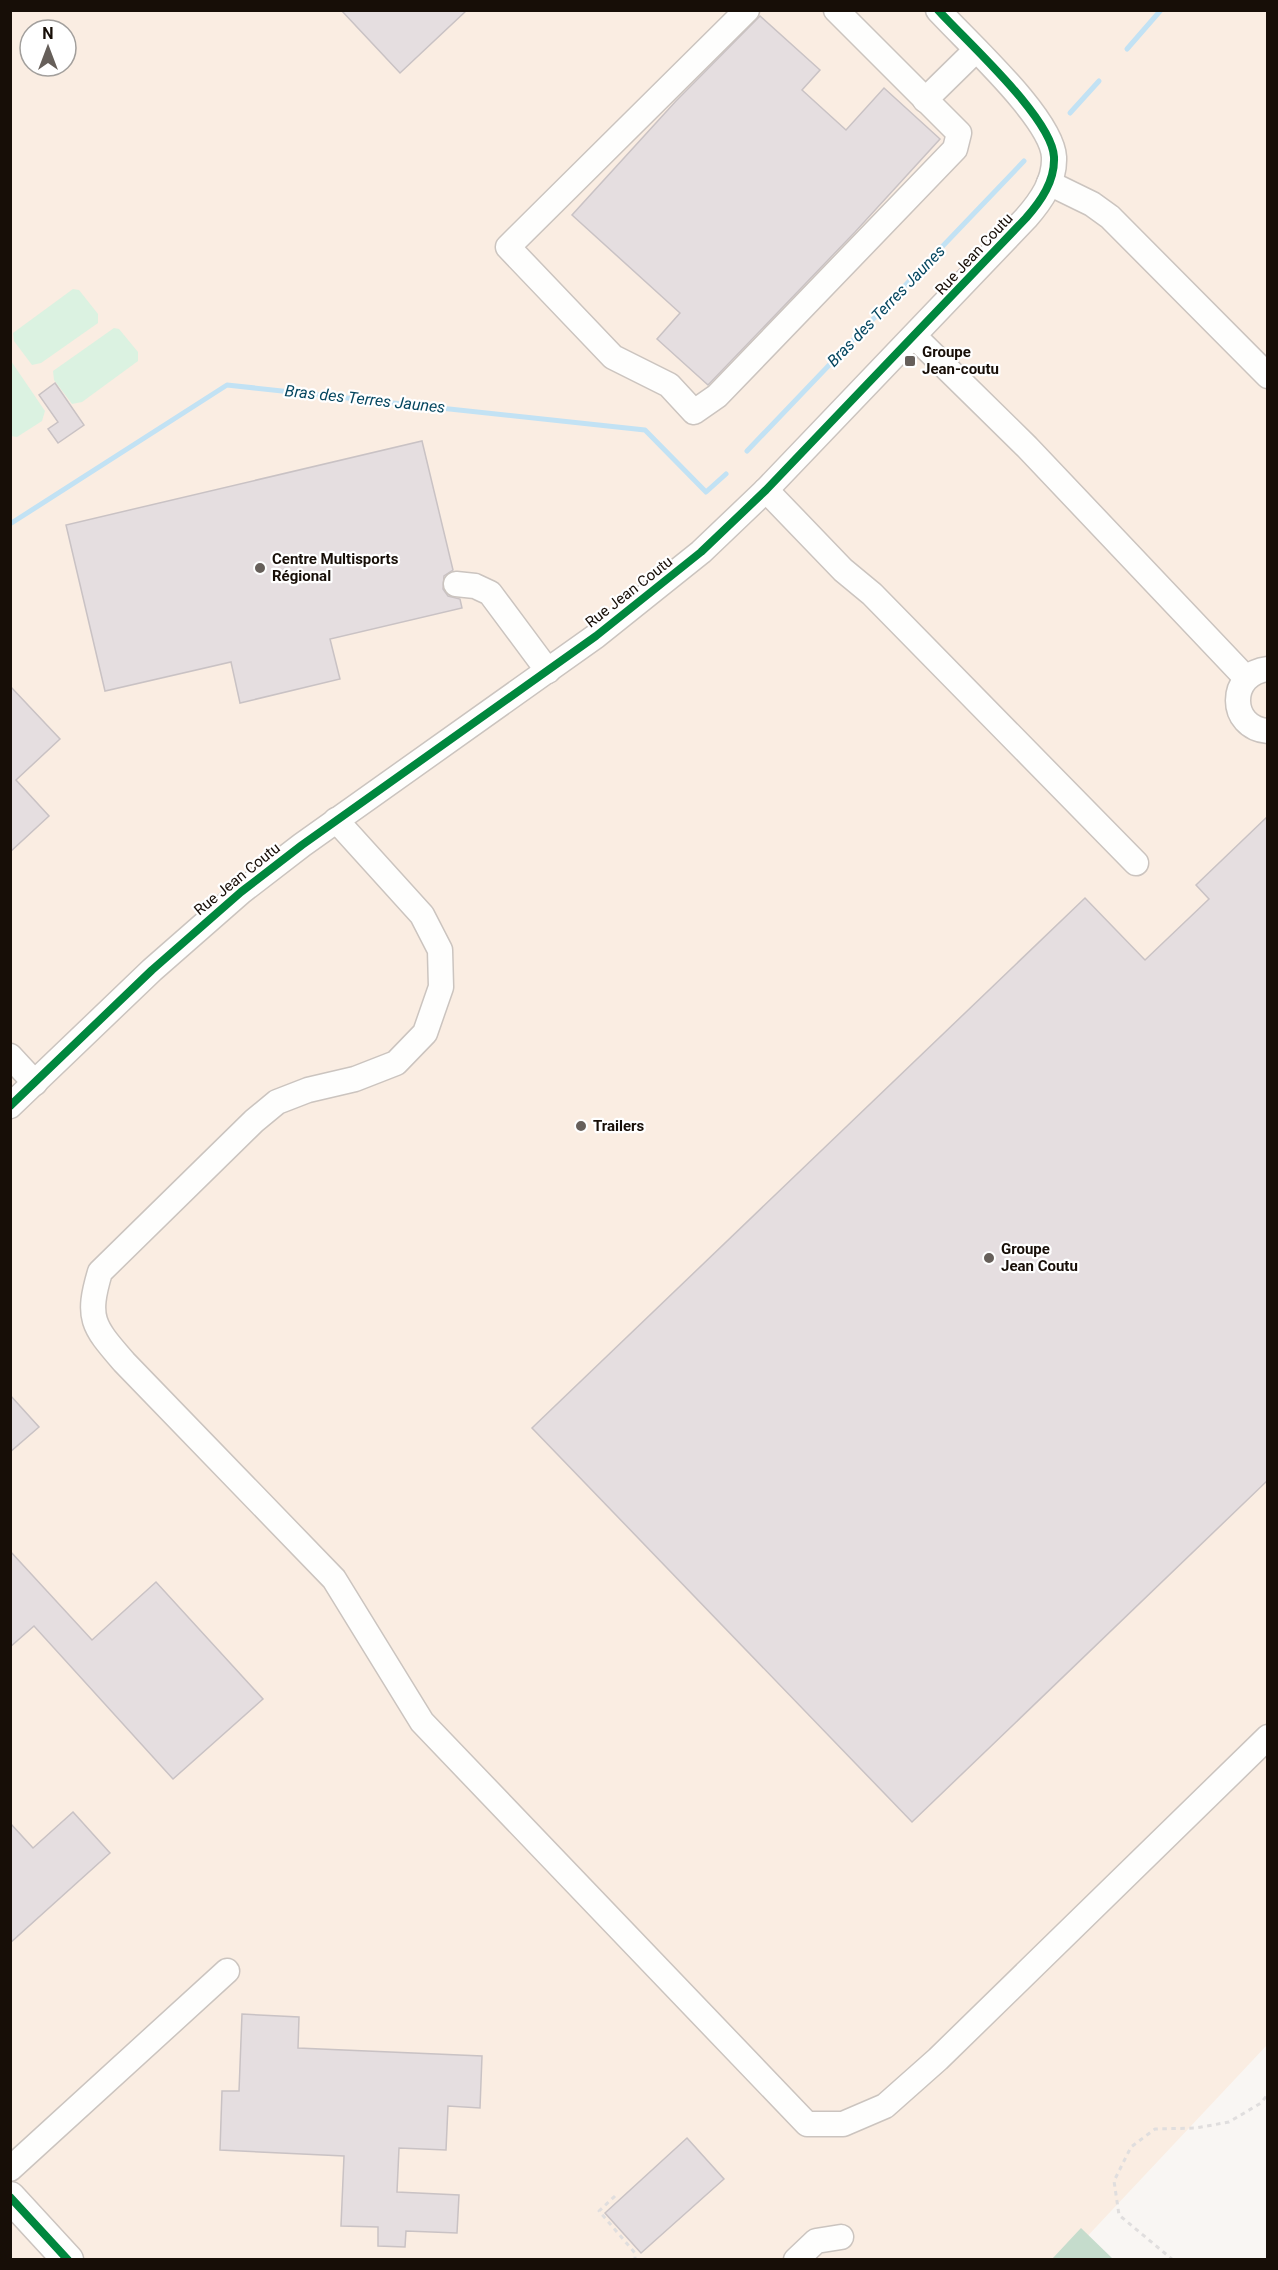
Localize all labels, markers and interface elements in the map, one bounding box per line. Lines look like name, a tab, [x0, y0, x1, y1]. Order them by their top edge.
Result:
north arrow	[18, 18, 78, 78]
text: N	[42, 24, 54, 43]
street label: Rue Jean Coutu	[931, 209, 1017, 299]
water label: Bras des Terres Jaunes	[823, 241, 949, 371]
place label: Groupe Jean-coutu	[922, 343, 999, 378]
marker: Groupe Jean-coutu	[903, 354, 917, 368]
water label: Bras des Terres Jaunes	[284, 381, 446, 417]
place label: Centre Multisports Régional	[272, 550, 399, 585]
street label: Rue Jean Coutu	[582, 552, 676, 632]
marker: Centre Multisports Régional	[253, 561, 267, 575]
street label: Rue Jean Coutu	[190, 839, 284, 919]
place label: Trailers	[593, 1117, 645, 1135]
marker: Trailers	[574, 1119, 588, 1133]
place label: Groupe Jean Coutu	[1001, 1240, 1078, 1275]
marker: Groupe Jean Coutu	[982, 1251, 996, 1265]

